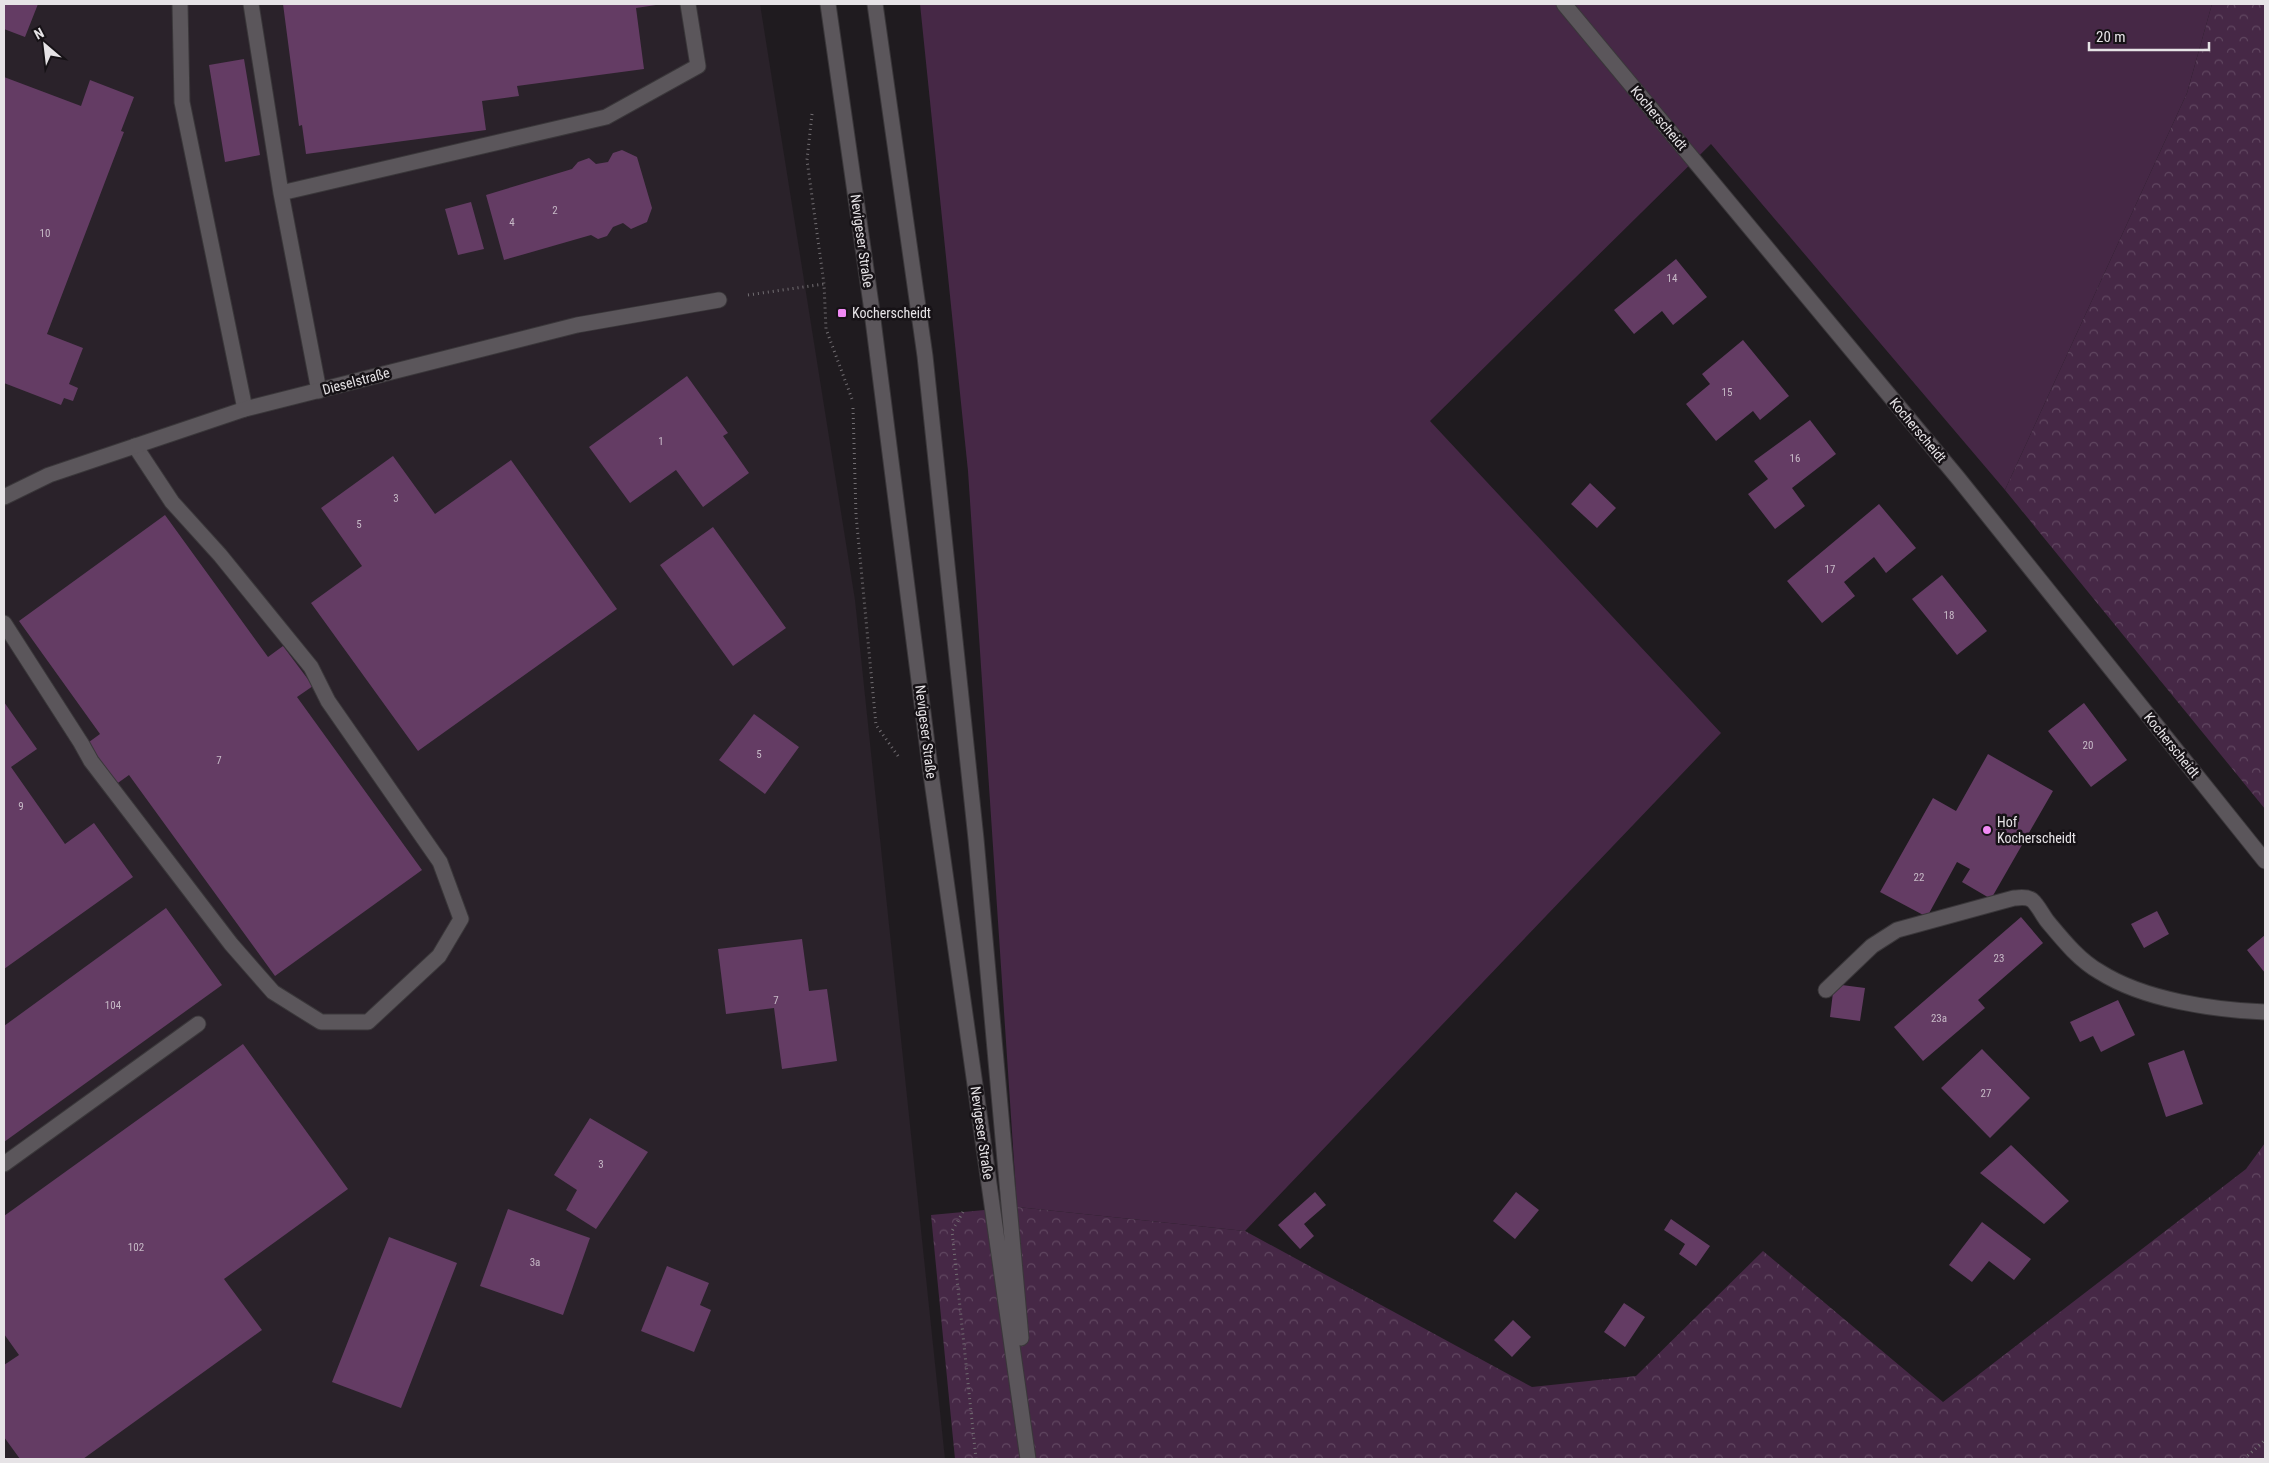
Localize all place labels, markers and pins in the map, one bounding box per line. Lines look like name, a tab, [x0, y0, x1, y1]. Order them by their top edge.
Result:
place label: Kocherscheidt	[852, 305, 931, 321]
marker: Kocherscheidt	[836, 307, 848, 319]
place label: Hof Kocherscheidt	[1997, 814, 2076, 846]
marker: Hof Kocherscheidt	[1981, 824, 1993, 836]

